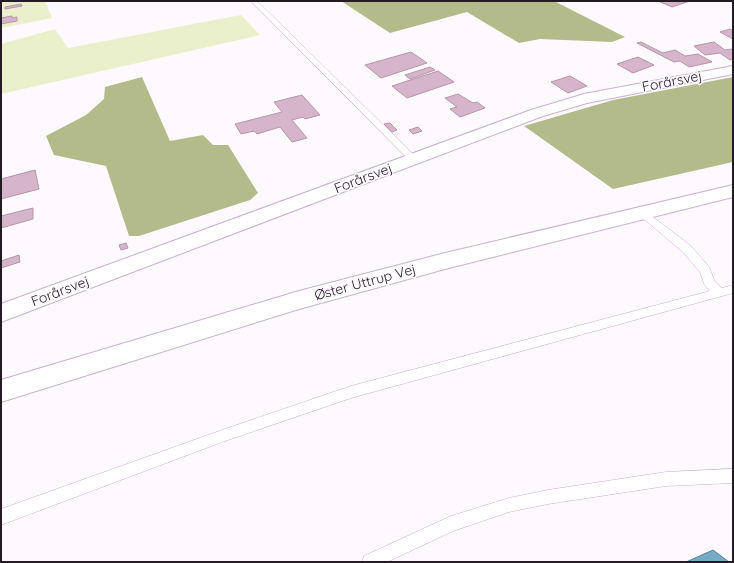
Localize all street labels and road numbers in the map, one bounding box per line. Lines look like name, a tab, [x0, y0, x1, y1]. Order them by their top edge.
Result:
street label: Forårsvej	[640, 66, 704, 96]
street label: Forårsvej	[331, 159, 395, 197]
street label: Øster Uttrup Vej	[312, 260, 418, 304]
street label: Forårsvej	[28, 272, 92, 310]

